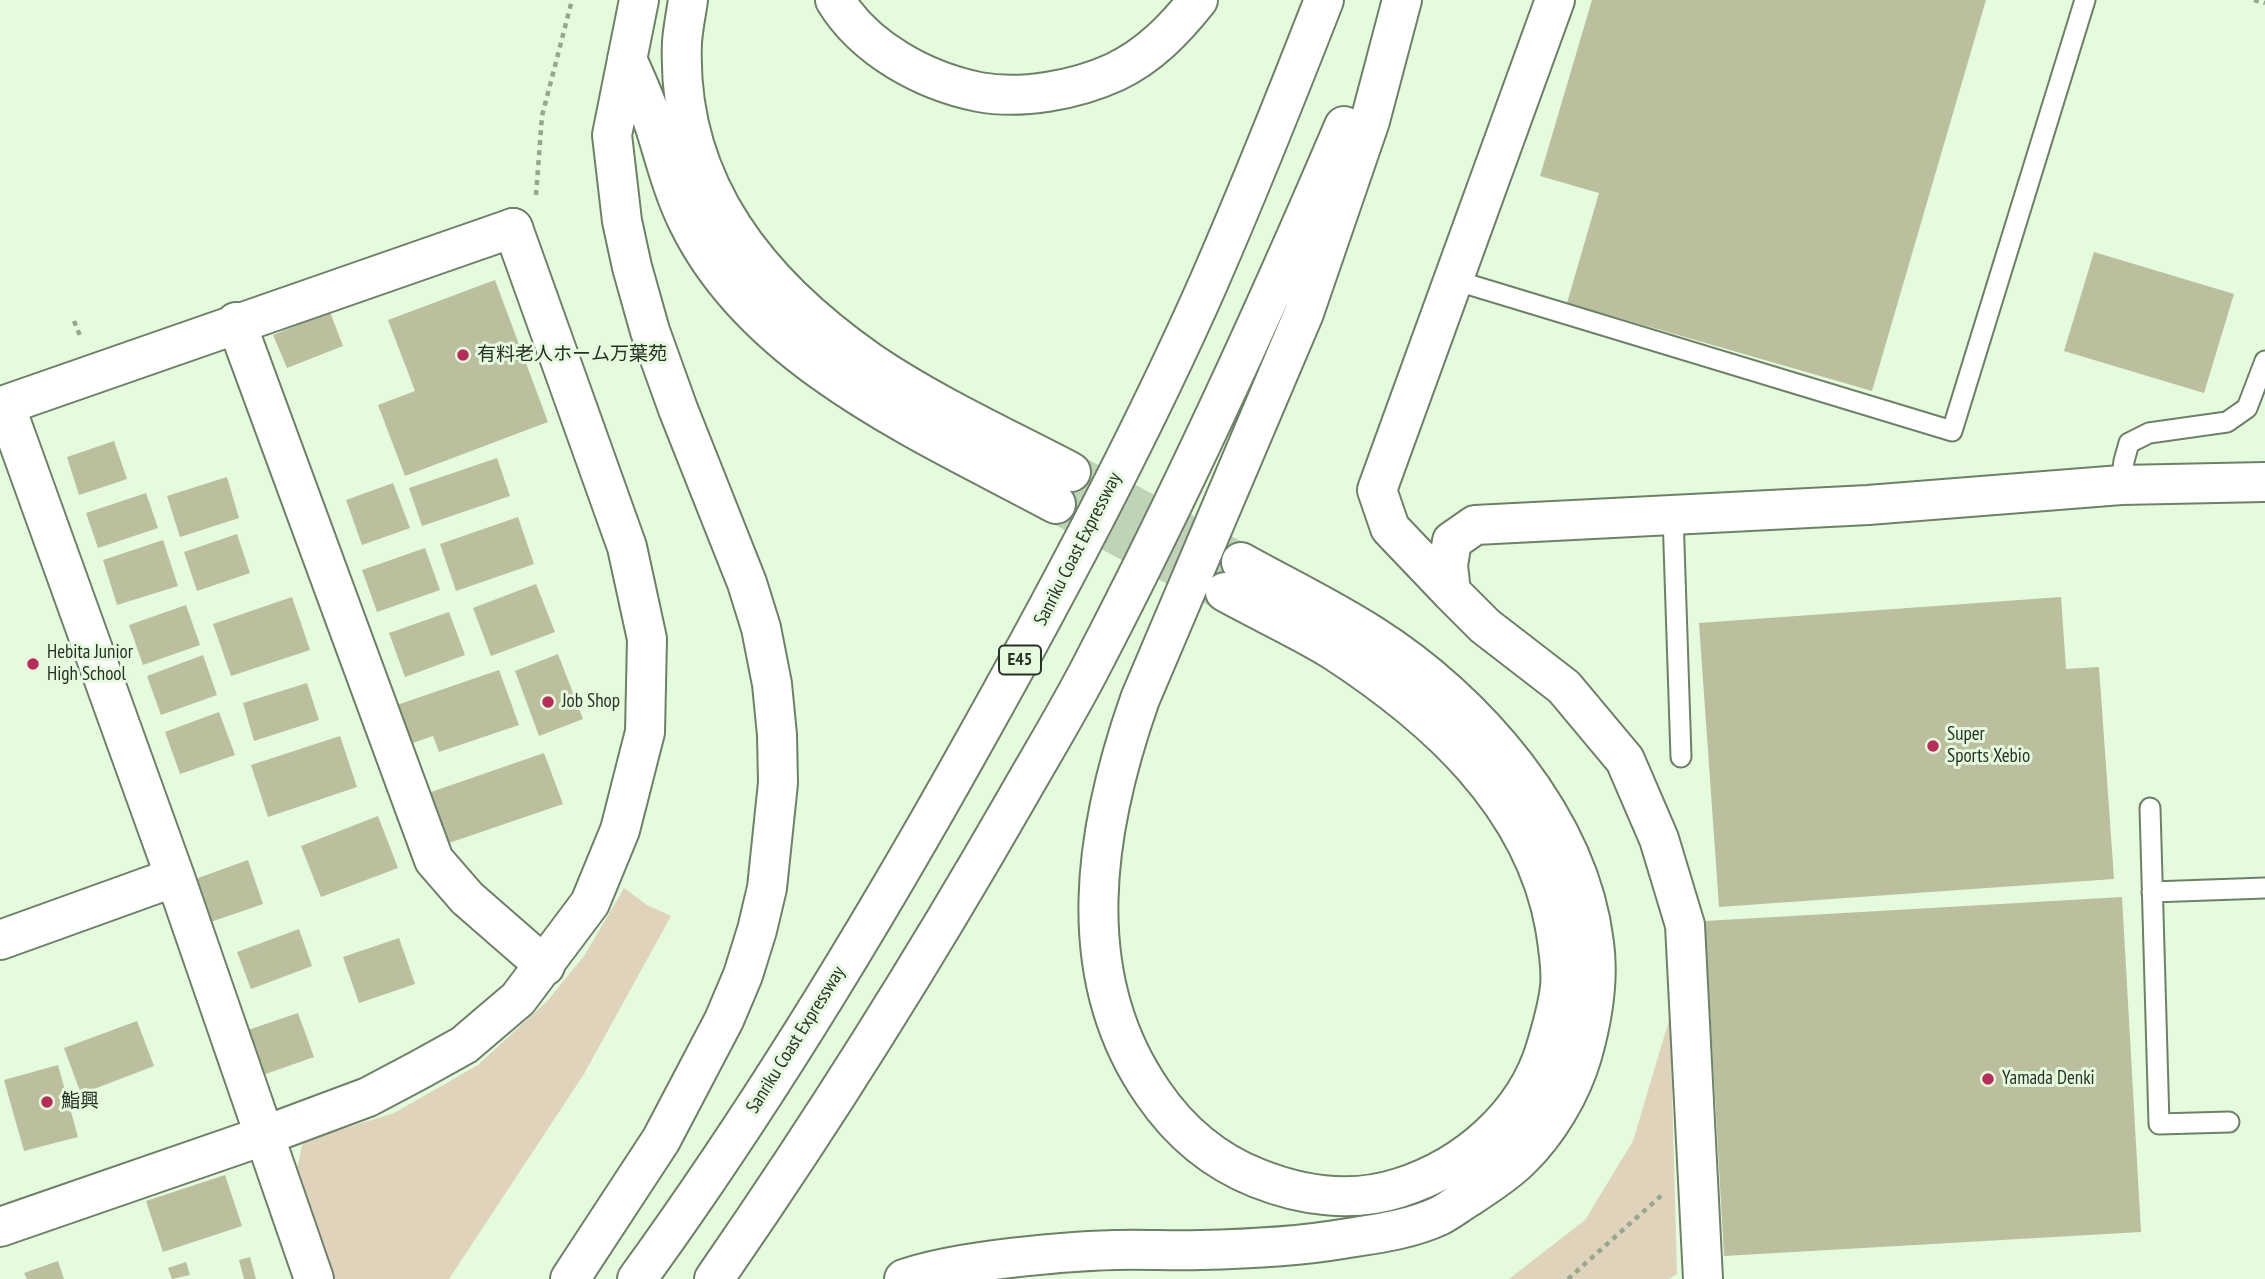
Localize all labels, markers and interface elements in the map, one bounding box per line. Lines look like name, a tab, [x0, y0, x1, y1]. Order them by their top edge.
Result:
place label: 有料老人ホーム万葉苑	[477, 344, 667, 366]
marker: 有料老人ホーム万葉苑	[455, 347, 471, 363]
street label: Sanriku Coast Expressway	[1030, 469, 1126, 629]
place label: Hebita Junior High School	[47, 642, 133, 686]
road number: E45	[999, 646, 1041, 674]
marker: Hebita Junior High School	[25, 656, 41, 672]
place label: Job Shop	[562, 691, 620, 713]
marker: Job Shop	[540, 694, 556, 710]
place label: Super Sports Xebio	[1947, 724, 2030, 768]
marker: Super Sports Xebio	[1925, 738, 1941, 754]
street label: Sanriku Coast Expressway	[742, 962, 850, 1118]
place label: Yamada Denki	[2002, 1068, 2095, 1090]
marker: Yamada Denki	[1980, 1071, 1996, 1087]
place label: 鮨興	[61, 1091, 99, 1113]
marker: 鮨興	[39, 1094, 55, 1110]

